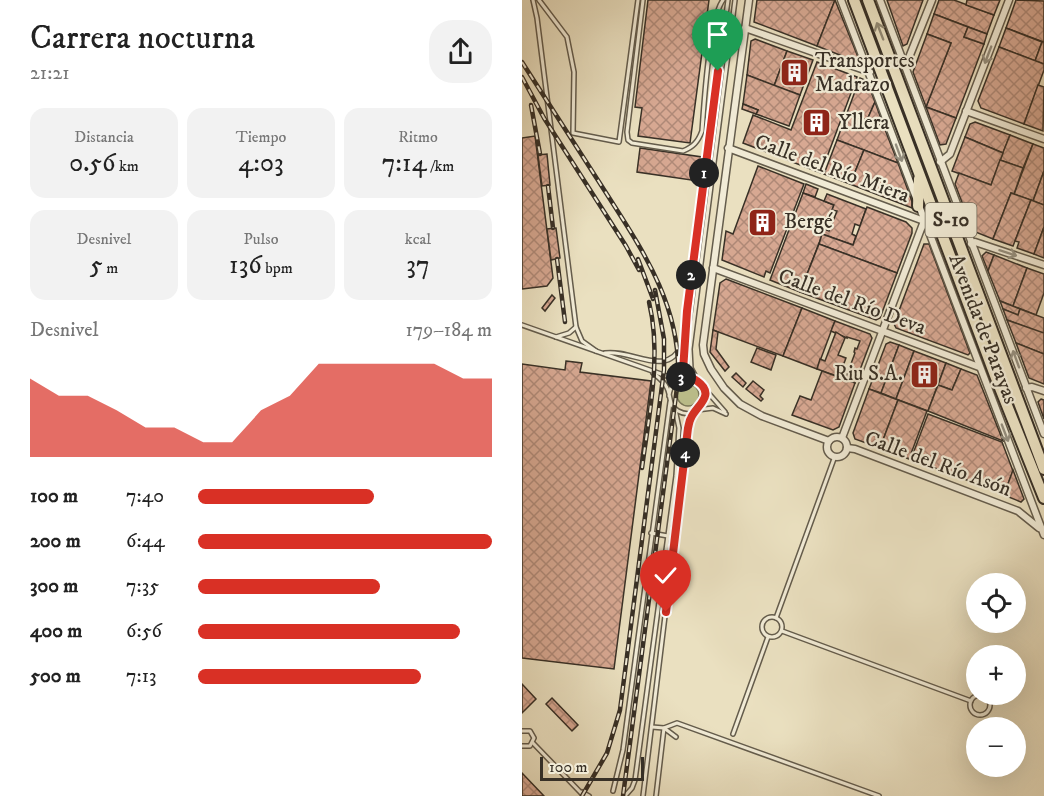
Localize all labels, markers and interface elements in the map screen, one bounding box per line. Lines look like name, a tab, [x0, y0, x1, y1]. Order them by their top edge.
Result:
pin	[692, 9, 743, 71]
text: Carrera nocturna	[30, 18, 255, 59]
icon: arrive	[701, 18, 734, 51]
button: share	[429, 20, 492, 83]
one-way arrow	[873, 23, 884, 41]
one-way arrow	[982, 45, 993, 63]
place label: Transportes Madrazo	[815, 48, 914, 98]
building icon: Transportes Madrazo	[778, 57, 810, 89]
text: 21:21	[30, 61, 70, 86]
building icon: Yllera	[801, 107, 833, 139]
place label: Yllera	[838, 110, 890, 136]
text: Distancia	[74, 127, 134, 147]
text: Tiempo	[236, 127, 286, 147]
text: Ritmo	[398, 127, 438, 147]
street label: Calle del Río Miera	[751, 129, 913, 209]
one-way arrow	[894, 143, 905, 162]
text: 0.56	[69, 147, 115, 180]
text: 4:03	[238, 147, 284, 180]
text: 7:14	[382, 147, 427, 180]
text: km	[115, 156, 139, 176]
text: /km	[427, 156, 454, 176]
pin: 1	[689, 158, 719, 188]
text: 1	[701, 163, 707, 183]
road number: S-10	[926, 203, 976, 237]
building icon: Bergé	[747, 206, 779, 238]
place label: Bergé	[784, 209, 833, 235]
text: Desnivel	[77, 229, 131, 249]
text: Pulso	[244, 229, 278, 249]
text: kcal	[405, 229, 431, 249]
one-way arrow	[998, 248, 1017, 259]
text: 5	[90, 249, 103, 282]
text: 136	[229, 249, 262, 282]
text: 37	[406, 249, 430, 282]
street label: Avenida de Parayas	[942, 250, 1024, 408]
text: m	[103, 258, 118, 278]
text: bpm	[262, 258, 293, 278]
pin: 2	[676, 260, 706, 290]
street label: Calle del Río Deva	[775, 263, 929, 341]
text: 2	[687, 265, 695, 285]
text: Desnivel	[30, 318, 99, 343]
text: 179–184 m	[405, 318, 492, 343]
one-way arrow	[1010, 350, 1021, 369]
building icon: Riu S.A.	[908, 358, 940, 390]
place label: Riu S.A.	[834, 361, 903, 387]
pin: 3	[666, 362, 696, 392]
text: 3	[678, 367, 684, 387]
one-way arrow	[1000, 424, 1011, 442]
street label: Calle del Río Asón	[861, 425, 1015, 503]
pin: 4	[670, 438, 700, 468]
text: 4	[680, 443, 690, 463]
text: 100 m	[30, 484, 78, 509]
text: 7:40	[126, 484, 164, 509]
text: 200 m	[30, 529, 81, 554]
text: 6:44	[126, 529, 165, 554]
pin	[640, 550, 691, 612]
icon: check	[649, 559, 682, 592]
map controls	[966, 573, 1026, 777]
button: locate	[966, 573, 1026, 633]
text: 300 m	[30, 574, 78, 599]
text: 7:35	[126, 574, 159, 599]
text: 400 m	[30, 619, 82, 644]
text: 6:56	[126, 619, 162, 644]
button: +	[966, 645, 1026, 705]
text: 500 m	[30, 664, 81, 689]
text: 7:13	[126, 664, 157, 689]
button: −	[966, 717, 1026, 777]
scale bar	[540, 754, 644, 782]
text: 100 m	[549, 757, 588, 777]

